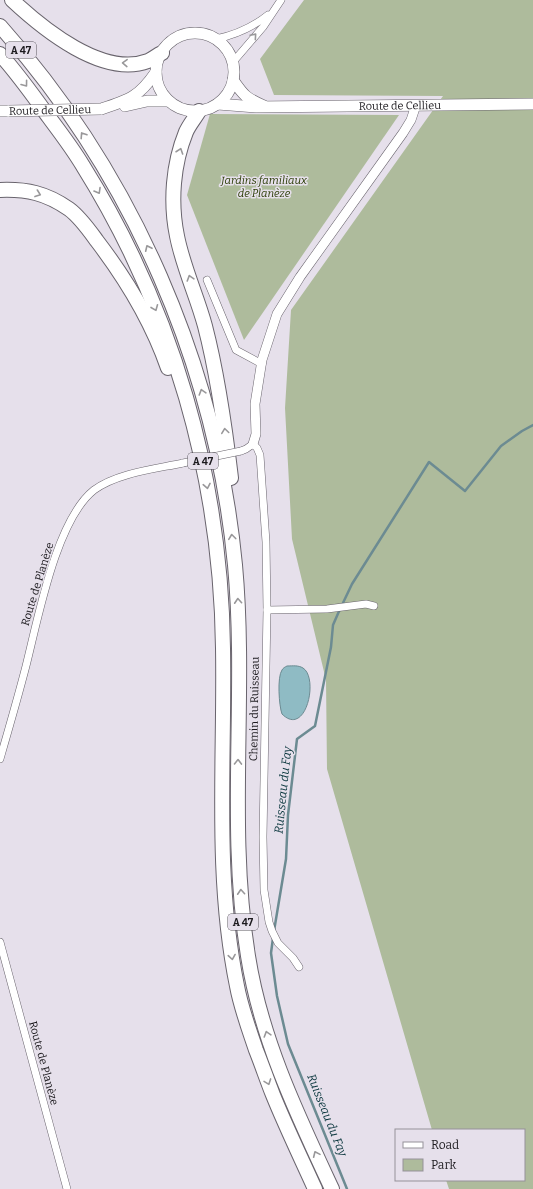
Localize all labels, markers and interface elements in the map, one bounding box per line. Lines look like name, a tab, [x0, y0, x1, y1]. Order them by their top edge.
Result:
one-way arrow	[250, 33, 257, 41]
road number: A 47	[6, 42, 36, 58]
one-way arrow	[122, 59, 128, 68]
one-way arrow	[20, 80, 27, 87]
street label: Route de Cellieu	[359, 99, 441, 113]
street label: Route de Cellieu	[9, 103, 91, 118]
one-way arrow	[81, 132, 88, 139]
one-way arrow	[175, 147, 184, 154]
park label: Jardins familiaux de Planèze	[220, 174, 308, 200]
one-way arrow	[94, 187, 101, 194]
one-way arrow	[35, 189, 42, 197]
one-way arrow	[145, 244, 153, 252]
one-way arrow	[186, 274, 195, 281]
one-way arrow	[151, 304, 159, 311]
one-way arrow	[198, 388, 207, 395]
one-way arrow	[221, 428, 230, 435]
road number: A 47	[188, 453, 218, 469]
one-way arrow	[203, 483, 211, 489]
one-way arrow	[227, 534, 236, 540]
street label: Route de Planèze	[19, 541, 56, 627]
one-way arrow	[233, 598, 242, 604]
street label: Chemin du Ruisseau	[247, 656, 262, 761]
water label: Ruisseau du Fay	[271, 745, 295, 834]
one-way arrow	[234, 759, 242, 765]
one-way arrow	[236, 889, 245, 895]
road number: A 47	[228, 914, 258, 930]
one-way arrow	[227, 954, 236, 960]
street label: Route de Planèze	[26, 1020, 61, 1107]
one-way arrow	[263, 1030, 271, 1037]
water label: Ruisseau du Fay	[304, 1072, 350, 1159]
one-way arrow	[263, 1078, 272, 1085]
legend	[395, 1129, 525, 1181]
text: Road	[431, 1138, 459, 1152]
one-way arrow	[313, 1150, 321, 1158]
text: Park	[431, 1158, 457, 1172]

